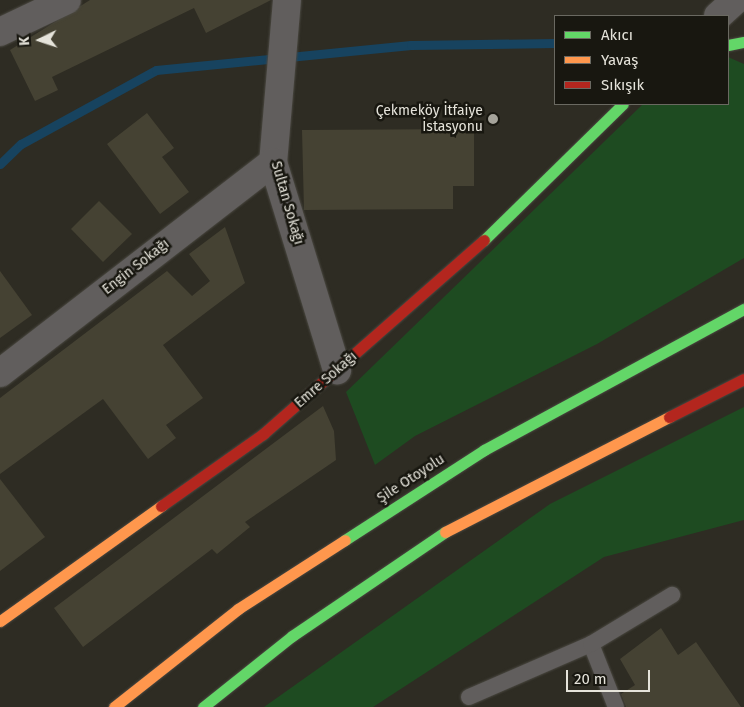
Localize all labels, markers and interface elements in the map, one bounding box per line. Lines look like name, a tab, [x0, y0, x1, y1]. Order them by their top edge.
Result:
north arrow	[15, 15, 65, 65]
legend	[554, 15, 729, 105]
text: Akıcı	[601, 26, 633, 44]
text: K	[16, 36, 33, 46]
text: Yavaş	[601, 51, 638, 69]
text: Sıkışık	[601, 76, 644, 94]
place label: Çekmeköy İtfaiye İstasyonu	[376, 103, 483, 136]
marker: Çekmeköy İtfaiye İstasyonu	[487, 113, 499, 125]
street label: Sultan Sokağı	[267, 159, 307, 247]
street label: Engin Sokağı	[99, 236, 173, 298]
street label: Emre Sokağı	[291, 348, 361, 412]
street label: Şile Otoyolu	[374, 451, 448, 507]
scale bar	[569, 660, 653, 692]
text: 20 m	[574, 670, 607, 688]

